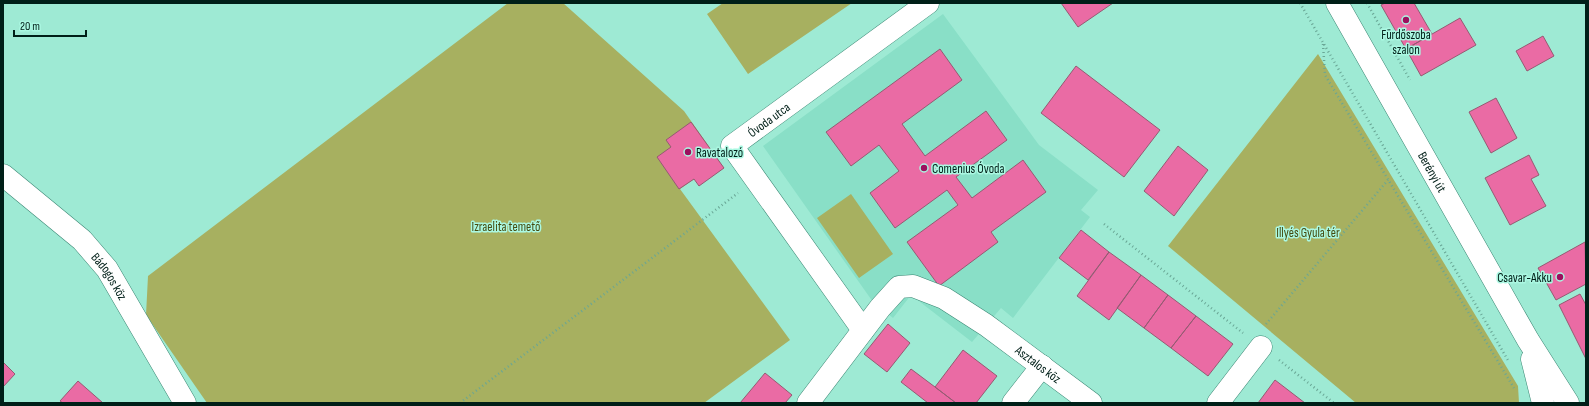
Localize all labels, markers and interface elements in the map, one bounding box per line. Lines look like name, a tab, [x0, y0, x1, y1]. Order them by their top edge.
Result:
scale bar	[14, 12, 86, 38]
marker: Fürdőszoba szalon	[1401, 15, 1411, 25]
text: 20 m	[20, 19, 40, 34]
place label: Fürdőszoba szalon	[1381, 27, 1431, 58]
street label: Óvoda utca	[745, 99, 793, 141]
place label: Ravatalozó	[696, 145, 743, 161]
marker: Ravatalozó	[683, 147, 693, 157]
street label: Berényi út	[1414, 149, 1450, 195]
place label: Comenius Óvoda	[932, 161, 1004, 177]
marker: Comenius Óvoda	[919, 163, 929, 173]
park label: Izraelita temető	[472, 219, 540, 235]
park label: Illyés Gyula tér	[1276, 225, 1340, 241]
street label: Bádogos köz	[88, 250, 130, 303]
place label: Csavar-Akku	[1497, 270, 1552, 286]
marker: Csavar-Akku	[1555, 272, 1565, 282]
street label: Asztalos köz	[1011, 342, 1064, 387]

